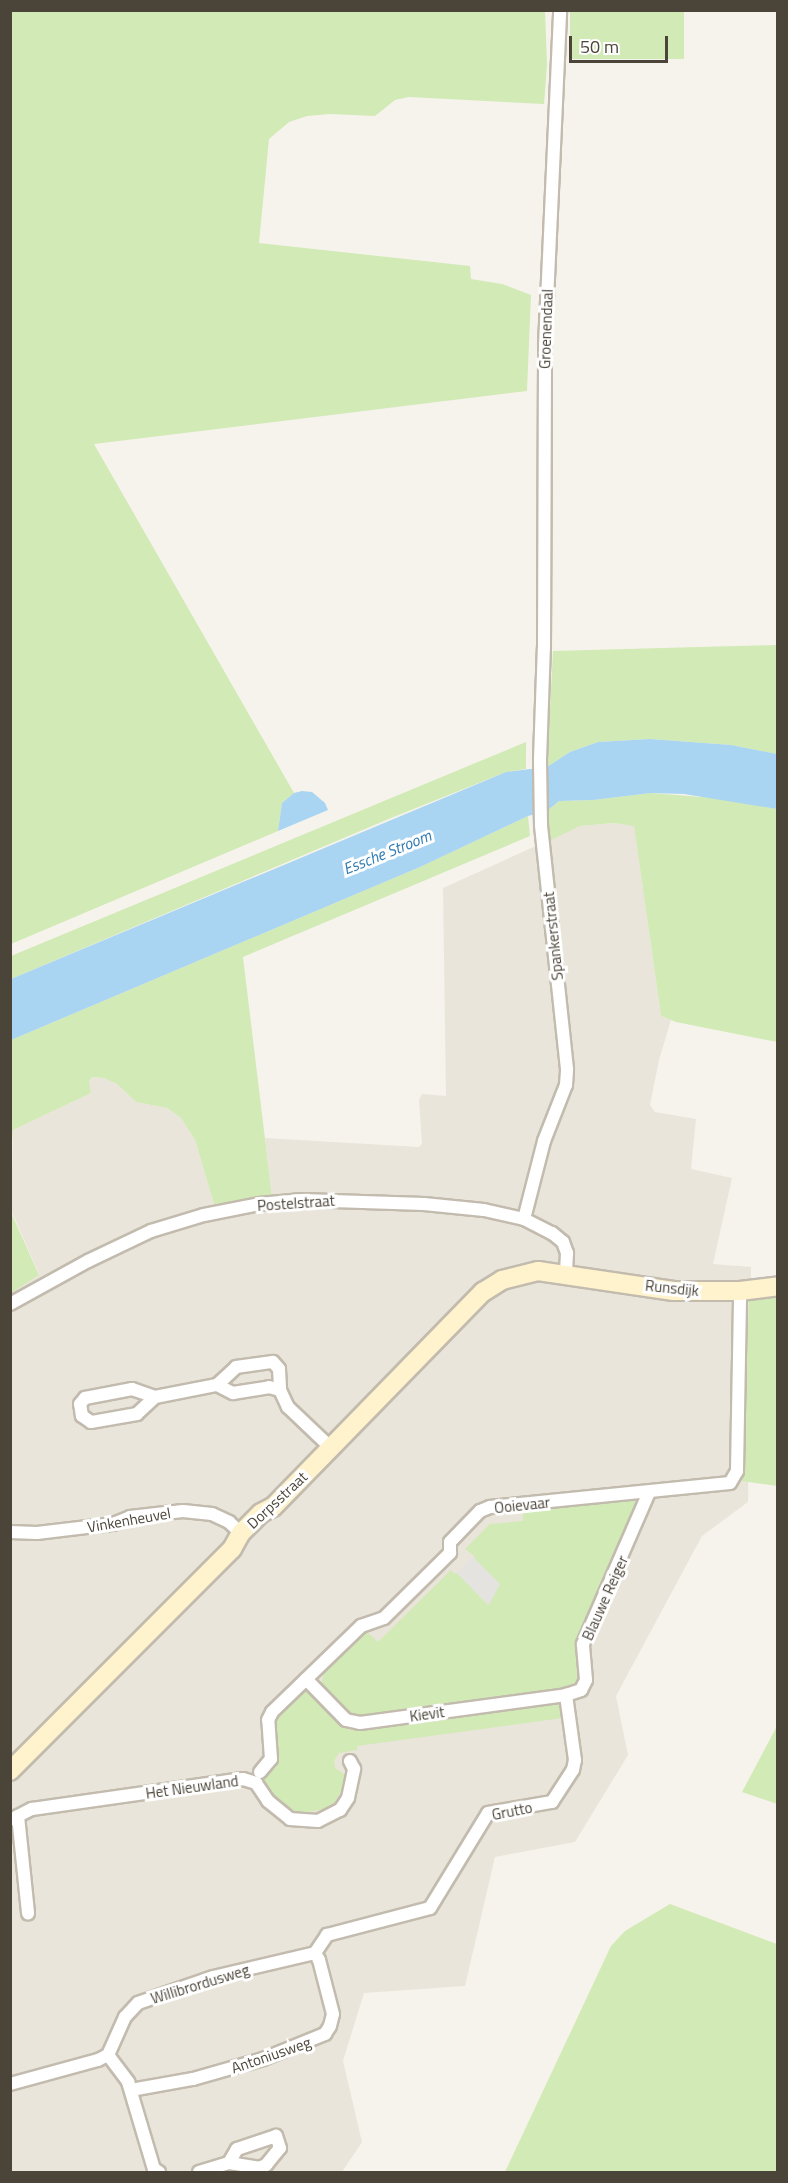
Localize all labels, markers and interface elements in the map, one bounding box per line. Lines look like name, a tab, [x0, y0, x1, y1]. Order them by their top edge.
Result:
scale bar	[572, 24, 671, 62]
text: 50 m	[580, 33, 619, 60]
street label: Groenendaal	[536, 289, 556, 369]
water label: Essche Stroom	[340, 826, 434, 878]
street label: Spankerstraat	[539, 891, 567, 981]
street label: Postelstraat	[257, 1191, 335, 1215]
street label: Runsdijk	[644, 1276, 700, 1300]
street label: Dorpsstraat	[243, 1468, 311, 1532]
street label: Ooievaar	[493, 1493, 551, 1517]
street label: Vinkenheuvel	[86, 1504, 172, 1536]
street label: Blauwe Reiger	[578, 1553, 632, 1643]
street label: Kievit	[408, 1703, 446, 1725]
street label: Het Nieuwland	[144, 1772, 240, 1802]
street label: Grutto	[490, 1798, 534, 1824]
street label: Willibrordusweg	[149, 1960, 251, 2008]
street label: Antoniusweg	[229, 2033, 313, 2077]

